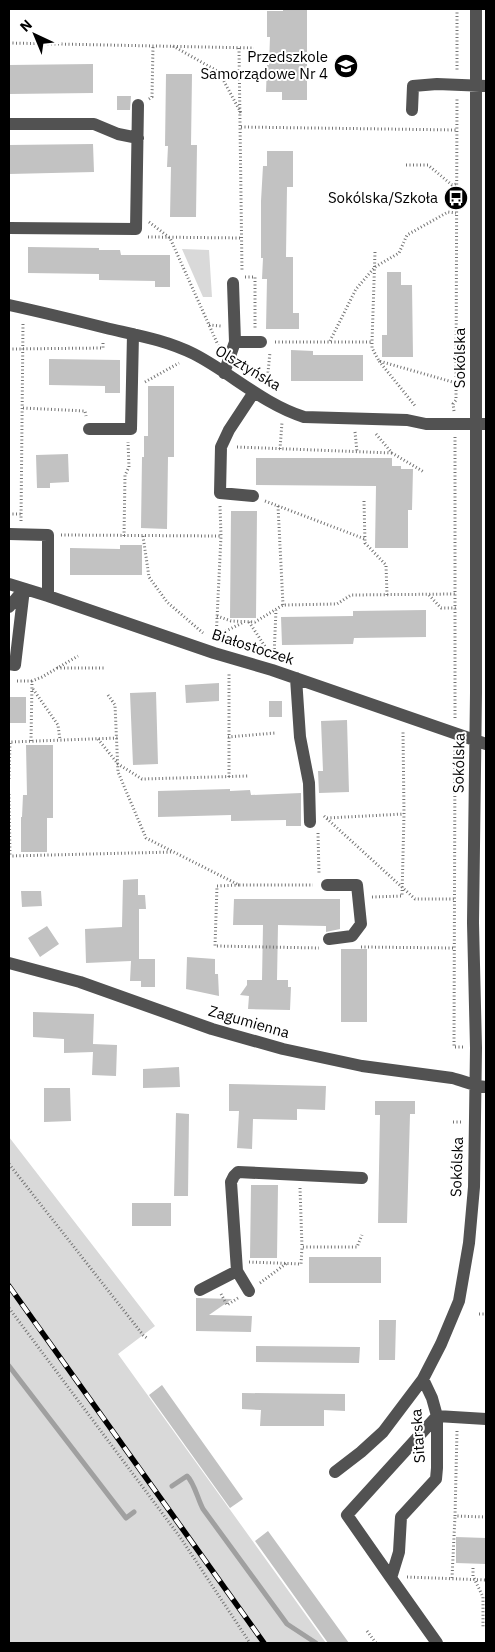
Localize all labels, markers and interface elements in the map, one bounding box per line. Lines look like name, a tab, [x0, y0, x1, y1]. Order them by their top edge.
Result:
north arrow	[10, 10, 60, 60]
text: N	[16, 16, 36, 36]
place label: Przedszkole Samorządowe Nr 4	[200, 47, 328, 83]
school or university icon: Przedszkole Samorządowe Nr 4	[333, 53, 359, 79]
bus stop icon: Sokólska/Szkoła	[443, 185, 469, 211]
place label: Sokólska/Szkoła	[328, 188, 438, 207]
street label: Sokólska	[450, 328, 469, 388]
street label: Olsztyńska	[212, 341, 285, 395]
street label: Białostoczek	[210, 624, 297, 669]
street label: Sokólska	[448, 733, 469, 793]
street label: Zagumienna	[207, 1001, 292, 1042]
street label: Sokólska	[446, 1136, 467, 1197]
street label: Sitarska	[406, 1408, 429, 1464]

